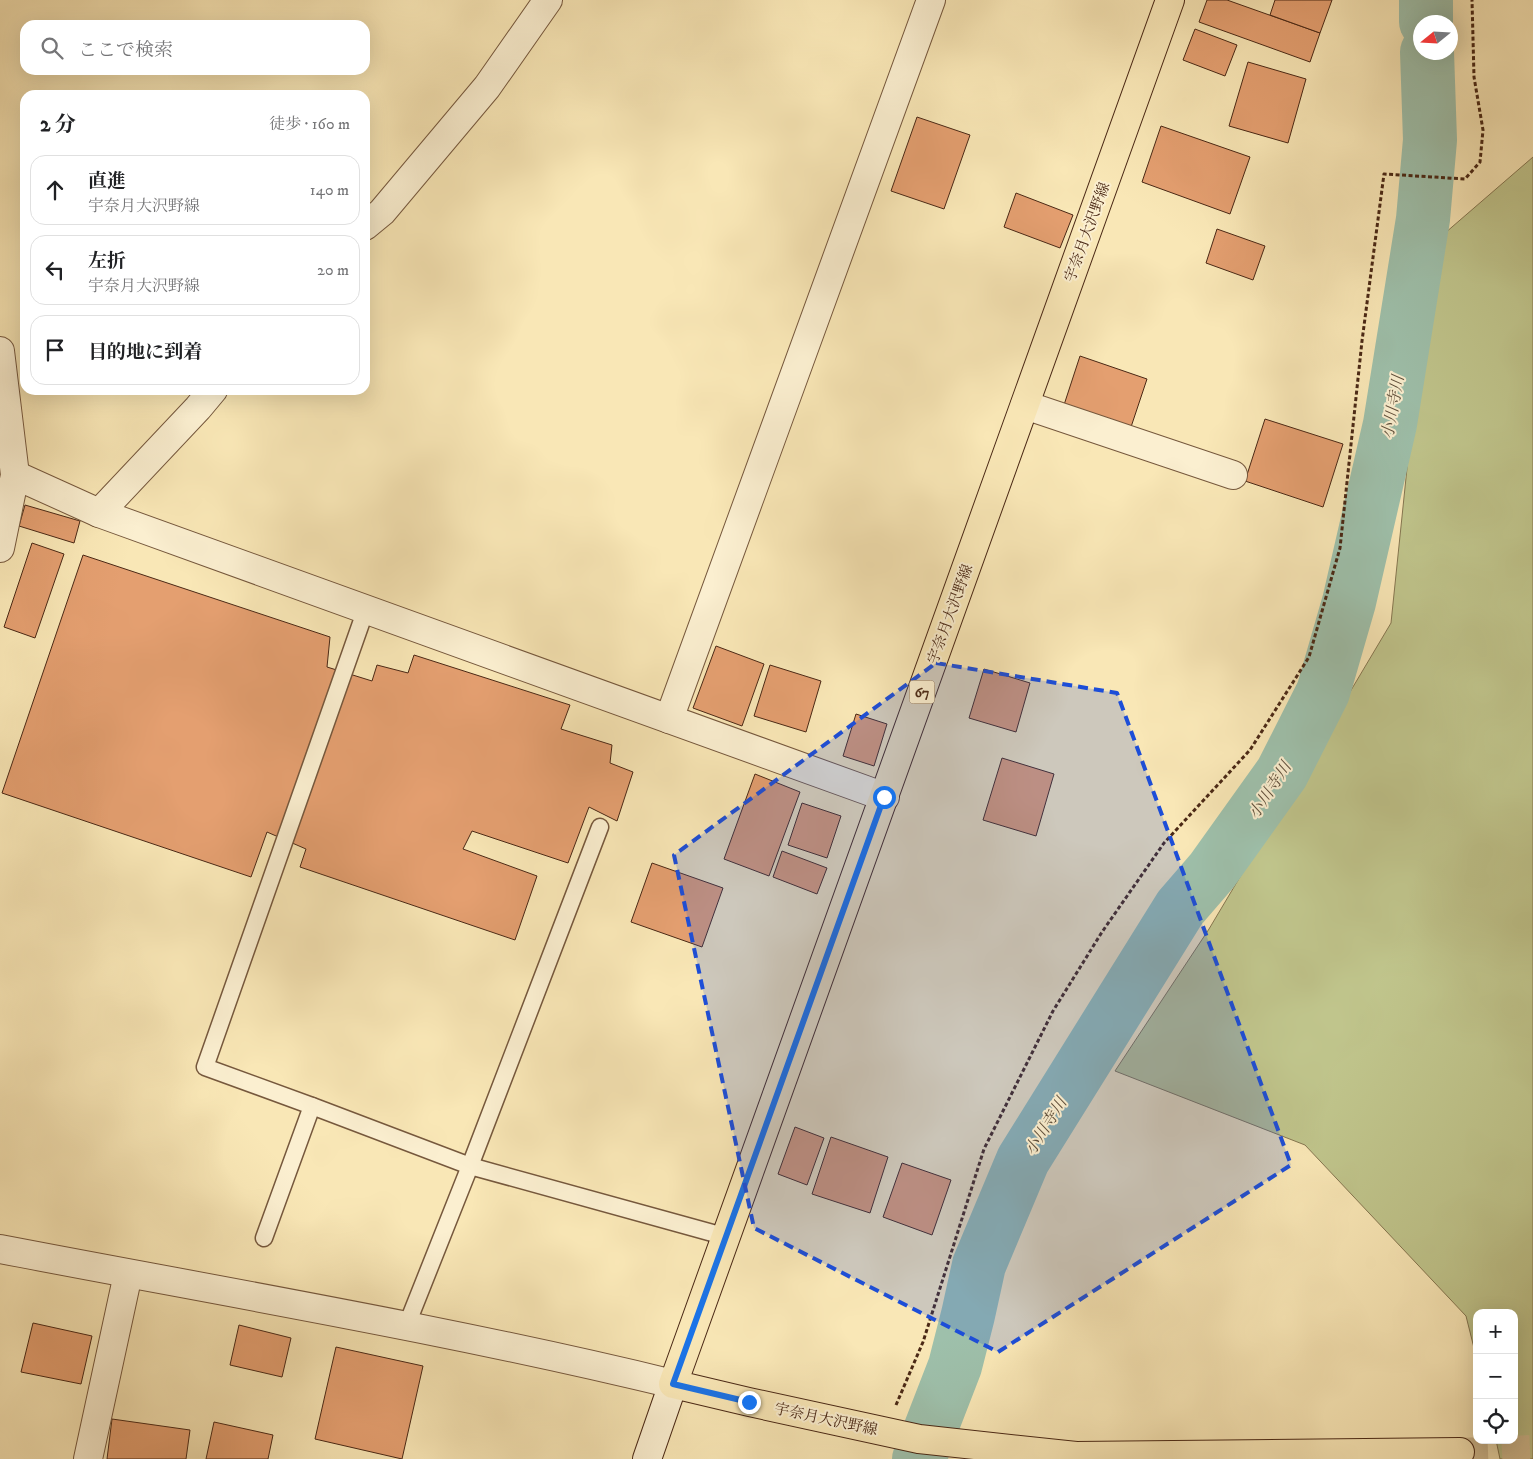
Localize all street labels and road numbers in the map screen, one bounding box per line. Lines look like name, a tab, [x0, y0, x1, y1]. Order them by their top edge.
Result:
street label: 宇奈月大沢野線	[1061, 180, 1114, 285]
street label: 宇奈月大沢野線	[924, 562, 977, 667]
road number: 67	[910, 680, 934, 704]
street label: 宇奈月大沢野線	[773, 1399, 879, 1440]

